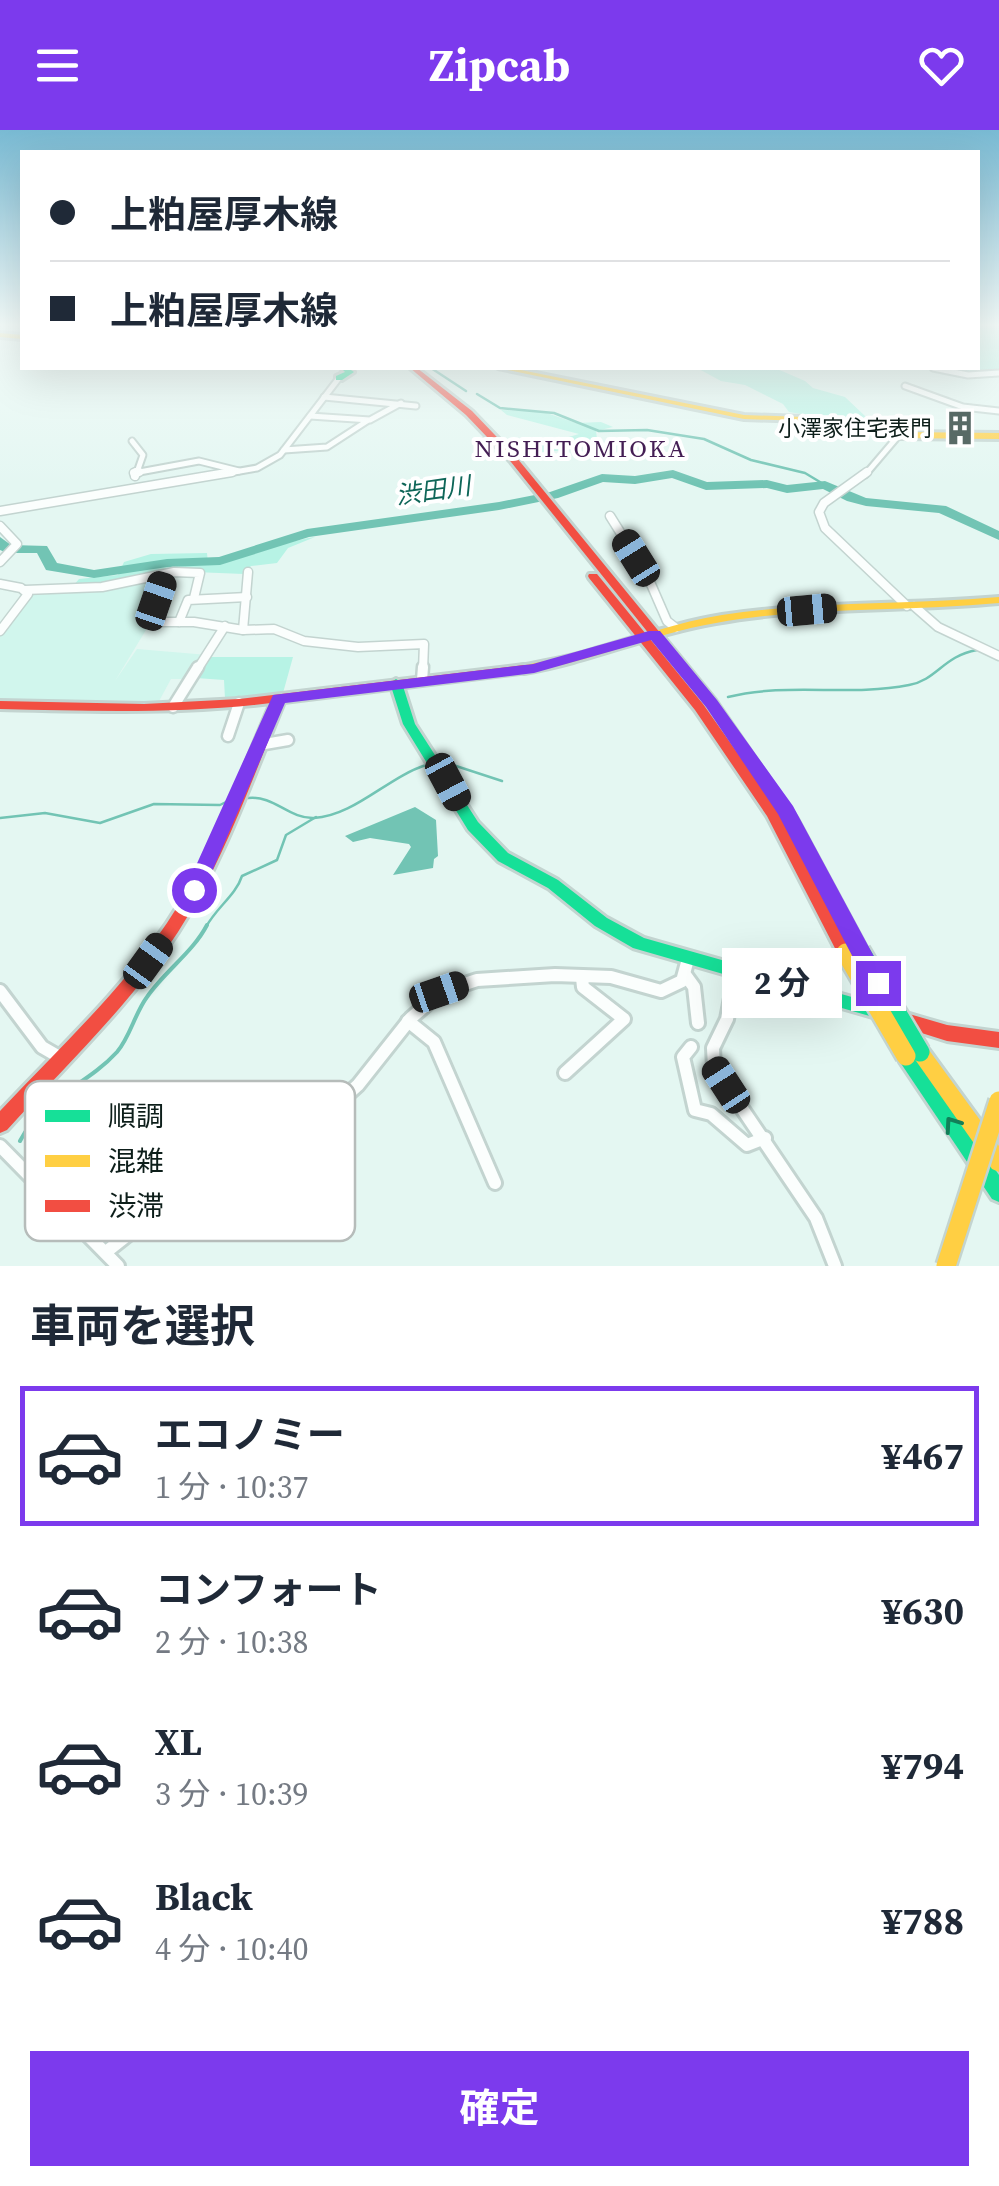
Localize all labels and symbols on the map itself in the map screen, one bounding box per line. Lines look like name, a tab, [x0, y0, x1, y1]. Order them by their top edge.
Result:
building icon: 小澤家住宅表門	[941, 409, 979, 447]
place label: 小澤家住宅表門	[778, 413, 932, 443]
district label: NISHITOMIOKA	[475, 431, 687, 465]
water label: 渋田川	[393, 468, 475, 512]
car	[607, 525, 665, 591]
car	[132, 568, 180, 634]
car	[776, 592, 838, 628]
car	[421, 748, 475, 816]
route start	[172, 868, 217, 913]
car	[118, 928, 178, 994]
callout: 2 分	[723, 948, 843, 1018]
route end	[856, 961, 901, 1006]
car	[406, 968, 472, 1016]
car	[697, 1052, 755, 1118]
legend	[25, 1081, 355, 1241]
text: 順調	[108, 1097, 164, 1135]
one-way arrow	[946, 1117, 964, 1136]
text: 混雑	[108, 1142, 164, 1180]
text: 渋滞	[108, 1187, 164, 1225]

